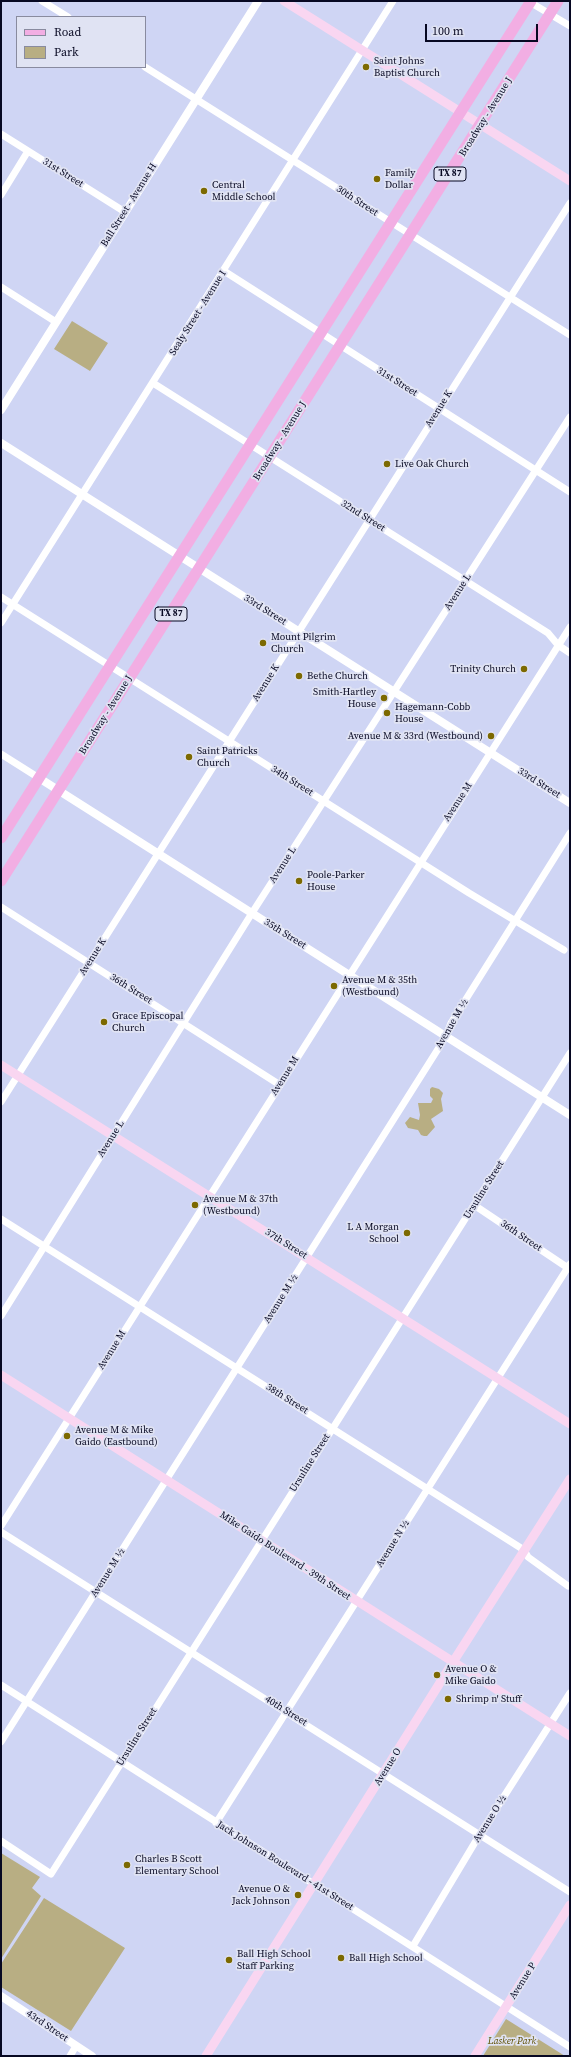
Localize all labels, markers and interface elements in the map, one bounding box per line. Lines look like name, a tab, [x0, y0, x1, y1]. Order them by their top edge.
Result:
legend	[16, 16, 146, 68]
scale bar	[427, 16, 540, 42]
text: 100 m	[432, 23, 464, 39]
text: Road	[54, 24, 81, 40]
text: Park	[54, 44, 79, 60]
place label: Saint Johns Baptist Church	[374, 55, 440, 78]
marker: Saint Johns Baptist Church	[361, 62, 371, 72]
street label: Broadway - Avenue J	[457, 75, 515, 159]
street label: 31st Street	[40, 156, 86, 190]
street label: Ball Street - Avenue H	[98, 161, 160, 249]
place label: Family Dollar	[385, 167, 415, 190]
road number: TX 87	[434, 167, 466, 181]
marker: Family Dollar	[372, 174, 382, 184]
place label: Central Middle School	[212, 179, 276, 202]
street label: 30th Street	[334, 183, 380, 219]
marker: Central Middle School	[199, 186, 209, 196]
street label: Sealy Street - Avenue I	[167, 268, 229, 358]
street label: 31st Street	[374, 365, 420, 399]
street label: Avenue K	[423, 388, 455, 430]
street label: Broadway - Avenue J	[251, 399, 309, 483]
place label: Live Oak Church	[395, 458, 469, 470]
marker: Live Oak Church	[382, 459, 392, 469]
street label: 32nd Street	[339, 498, 387, 534]
street label: Avenue L	[442, 571, 474, 613]
street label: 33rd Street	[241, 592, 289, 628]
road number: TX 87	[155, 607, 187, 621]
place label: Mount Pilgrim Church	[271, 631, 336, 654]
marker: Mount Pilgrim Church	[258, 638, 268, 648]
street label: Avenue K	[250, 662, 282, 704]
place label: Trinity Church	[450, 663, 516, 675]
marker: Trinity Church	[519, 664, 529, 674]
place label: Bethe Church	[307, 670, 368, 682]
marker: Bethe Church	[294, 671, 304, 681]
street label: Broadway - Avenue J	[77, 673, 135, 757]
place label: Smith-Hartley House	[313, 686, 376, 710]
marker: Smith-Hartley House	[379, 693, 389, 703]
place label: Hagemann-Cobb House	[395, 701, 470, 724]
marker: Hagemann-Cobb House	[382, 708, 392, 718]
place label: Avenue M & 33rd (Westbound)	[348, 730, 483, 742]
marker: Avenue M & 33rd (Westbound)	[486, 731, 496, 741]
place label: Saint Patricks Church	[197, 745, 258, 768]
marker: Saint Patricks Church	[184, 752, 194, 762]
street label: 34th Street	[269, 763, 315, 799]
street label: 33rd Street	[515, 765, 563, 801]
street label: Avenue M	[441, 780, 475, 824]
street label: Avenue L	[267, 844, 299, 886]
place label: Poole-Parker House	[307, 869, 365, 892]
marker: Poole-Parker House	[294, 876, 304, 886]
street label: 35th Street	[262, 916, 308, 952]
street label: Avenue K	[77, 936, 109, 978]
street label: 36th Street	[108, 971, 154, 1007]
place label: Avenue M & 35th (Westbound)	[342, 974, 417, 998]
marker: Avenue M & 35th (Westbound)	[329, 981, 339, 991]
street label: Avenue M ½	[433, 997, 471, 1051]
place label: Grace Episcopal Church	[112, 1010, 183, 1034]
marker: Grace Episcopal Church	[99, 1017, 109, 1027]
street label: Avenue M	[268, 1054, 302, 1098]
street label: Avenue L	[95, 1118, 127, 1160]
street label: Ursuline Street	[461, 1159, 507, 1221]
place label: Avenue M & 37th (Westbound)	[203, 1193, 278, 1216]
marker: Avenue M & 37th (Westbound)	[190, 1200, 200, 1210]
street label: 36th Street	[498, 1218, 544, 1254]
place label: L A Morgan School	[347, 1221, 399, 1244]
street label: 37th Street	[263, 1226, 309, 1262]
marker: L A Morgan School	[402, 1228, 412, 1238]
street label: Avenue M ½	[261, 1272, 301, 1326]
street label: Avenue M	[95, 1328, 129, 1372]
street label: 38th Street	[264, 1381, 310, 1417]
place label: Avenue M & Mike Gaido (Eastbound)	[75, 1424, 158, 1448]
marker: Avenue M & Mike Gaido (Eastbound)	[62, 1431, 72, 1441]
street label: Ursuline Street	[287, 1432, 333, 1494]
street label: Mike Gaido Boulevard - 39th Street	[217, 1509, 353, 1603]
street label: Avenue N ½	[374, 1518, 412, 1570]
street label: Avenue M ½	[88, 1546, 128, 1600]
place label: Avenue O & Mike Gaido	[445, 1663, 497, 1686]
marker: Avenue O & Mike Gaido	[432, 1670, 442, 1680]
street label: 40th Street	[263, 1693, 309, 1729]
place label: Shrimp n' Stuff	[456, 1693, 522, 1705]
marker: Shrimp n' Stuff	[443, 1694, 453, 1704]
street label: Ursuline Street	[114, 1706, 160, 1768]
street label: Avenue O	[372, 1746, 404, 1788]
street label: Avenue O ½	[471, 1793, 509, 1845]
street label: Jack Johnson Boulevard - 41st Street	[214, 1819, 356, 1913]
place label: Charles B Scott Elementary School	[135, 1853, 219, 1876]
marker: Charles B Scott Elementary School	[122, 1860, 132, 1870]
place label: Avenue O & Jack Johnson	[232, 1883, 290, 1906]
marker: Avenue O & Jack Johnson	[293, 1890, 303, 1900]
place label: Ball High School Staff Parking	[237, 1948, 311, 1972]
place label: Ball High School	[349, 1952, 423, 1964]
marker: Ball High School	[336, 1953, 346, 1963]
marker: Ball High School Staff Parking	[224, 1955, 234, 1965]
street label: Avenue P	[507, 1960, 539, 2002]
street label: 43rd Street	[24, 2008, 70, 2044]
park label: Lasker Park	[488, 2035, 536, 2047]

